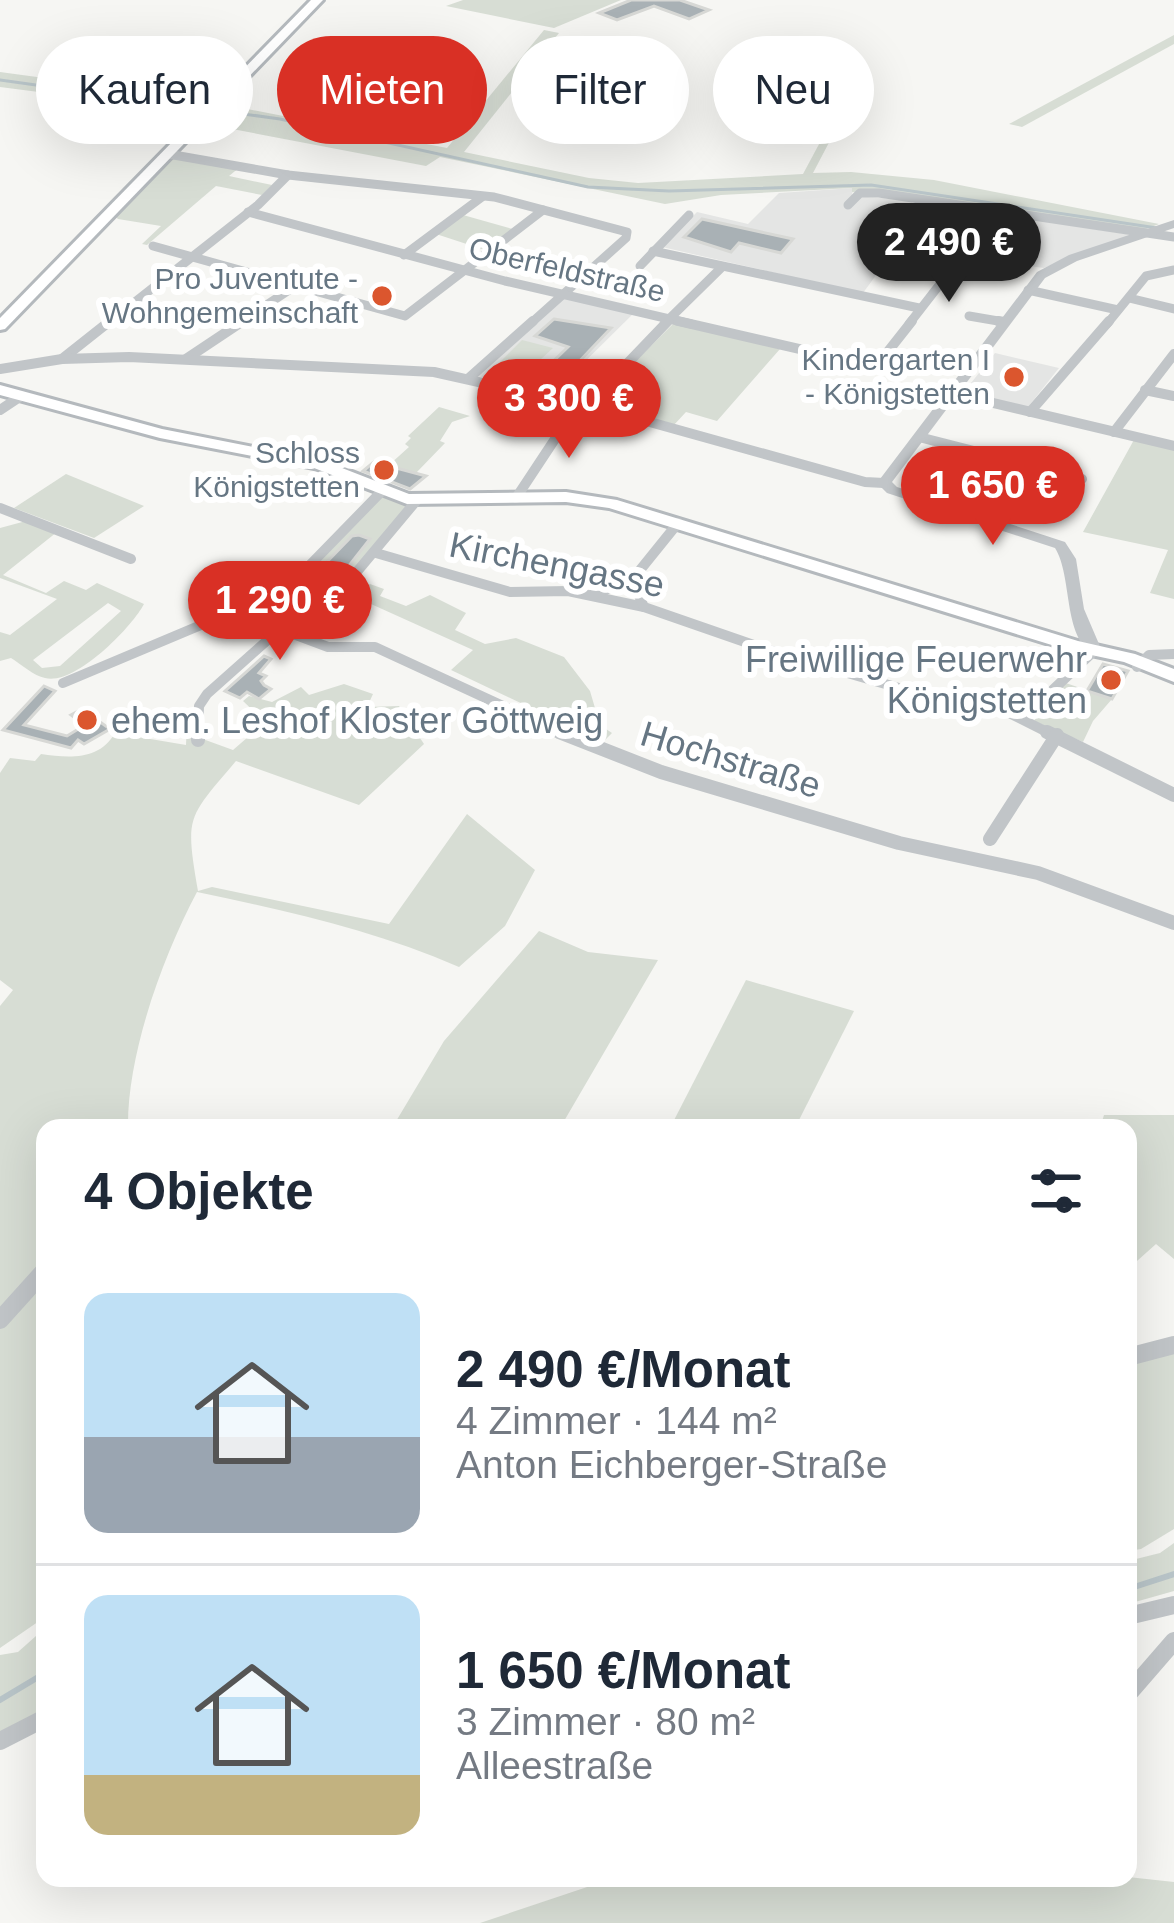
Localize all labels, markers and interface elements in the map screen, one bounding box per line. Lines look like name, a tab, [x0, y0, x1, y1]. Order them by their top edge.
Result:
chip: Kaufen	[36, 36, 253, 144]
chip: Mieten	[277, 36, 487, 144]
chip: Filter	[511, 36, 689, 144]
chip: Neu	[713, 36, 874, 144]
pin: 2 490 €	[838, 203, 1060, 305]
text: 2 490 €	[884, 220, 1014, 263]
street label: Oberfeldstraße	[466, 231, 668, 308]
place label: Pro Juventute - Wohngemeinschaft	[102, 262, 359, 329]
marker: Pro Juventute - Wohngemeinschaft	[369, 283, 395, 309]
place label: Kindergarten I - Königstetten	[802, 343, 990, 410]
pin: 3 300 €	[458, 359, 680, 461]
marker: Kindergarten I - Königstetten	[1001, 364, 1027, 390]
text: 3 300 €	[504, 376, 634, 419]
place label: Schloss Königstetten	[193, 436, 360, 503]
pin: 1 650 €	[882, 446, 1104, 548]
marker: Schloss Königstetten	[371, 457, 397, 483]
text: 1 650 €	[928, 463, 1058, 506]
street label: Kirchengasse	[446, 524, 668, 605]
pin: 1 290 €	[169, 561, 391, 663]
text: 1 290 €	[215, 578, 345, 621]
place label: Freiwillige Feuerwehr Königstetten	[745, 639, 1087, 721]
marker: Freiwillige Feuerwehr Königstetten	[1098, 667, 1124, 693]
place label: ehem. Leshof Kloster Göttweig	[111, 700, 603, 741]
marker: ehem. Leshof Kloster Göttweig	[74, 707, 100, 733]
street label: Hochstraße	[636, 713, 826, 806]
icon: filters	[1023, 1158, 1089, 1224]
text: 4 Objekte	[84, 1163, 314, 1220]
icon: home	[180, 1341, 324, 1485]
text: 2 490 €/Monat	[456, 1341, 790, 1398]
text: 4 Zimmer · 144 m²	[456, 1399, 777, 1442]
text: Anton Eichberger-Straße	[456, 1443, 887, 1486]
text: 1 650 €/Monat	[456, 1642, 790, 1699]
icon: home	[180, 1643, 324, 1787]
text: 3 Zimmer · 80 m²	[456, 1700, 755, 1743]
text: Alleestraße	[456, 1744, 653, 1787]

